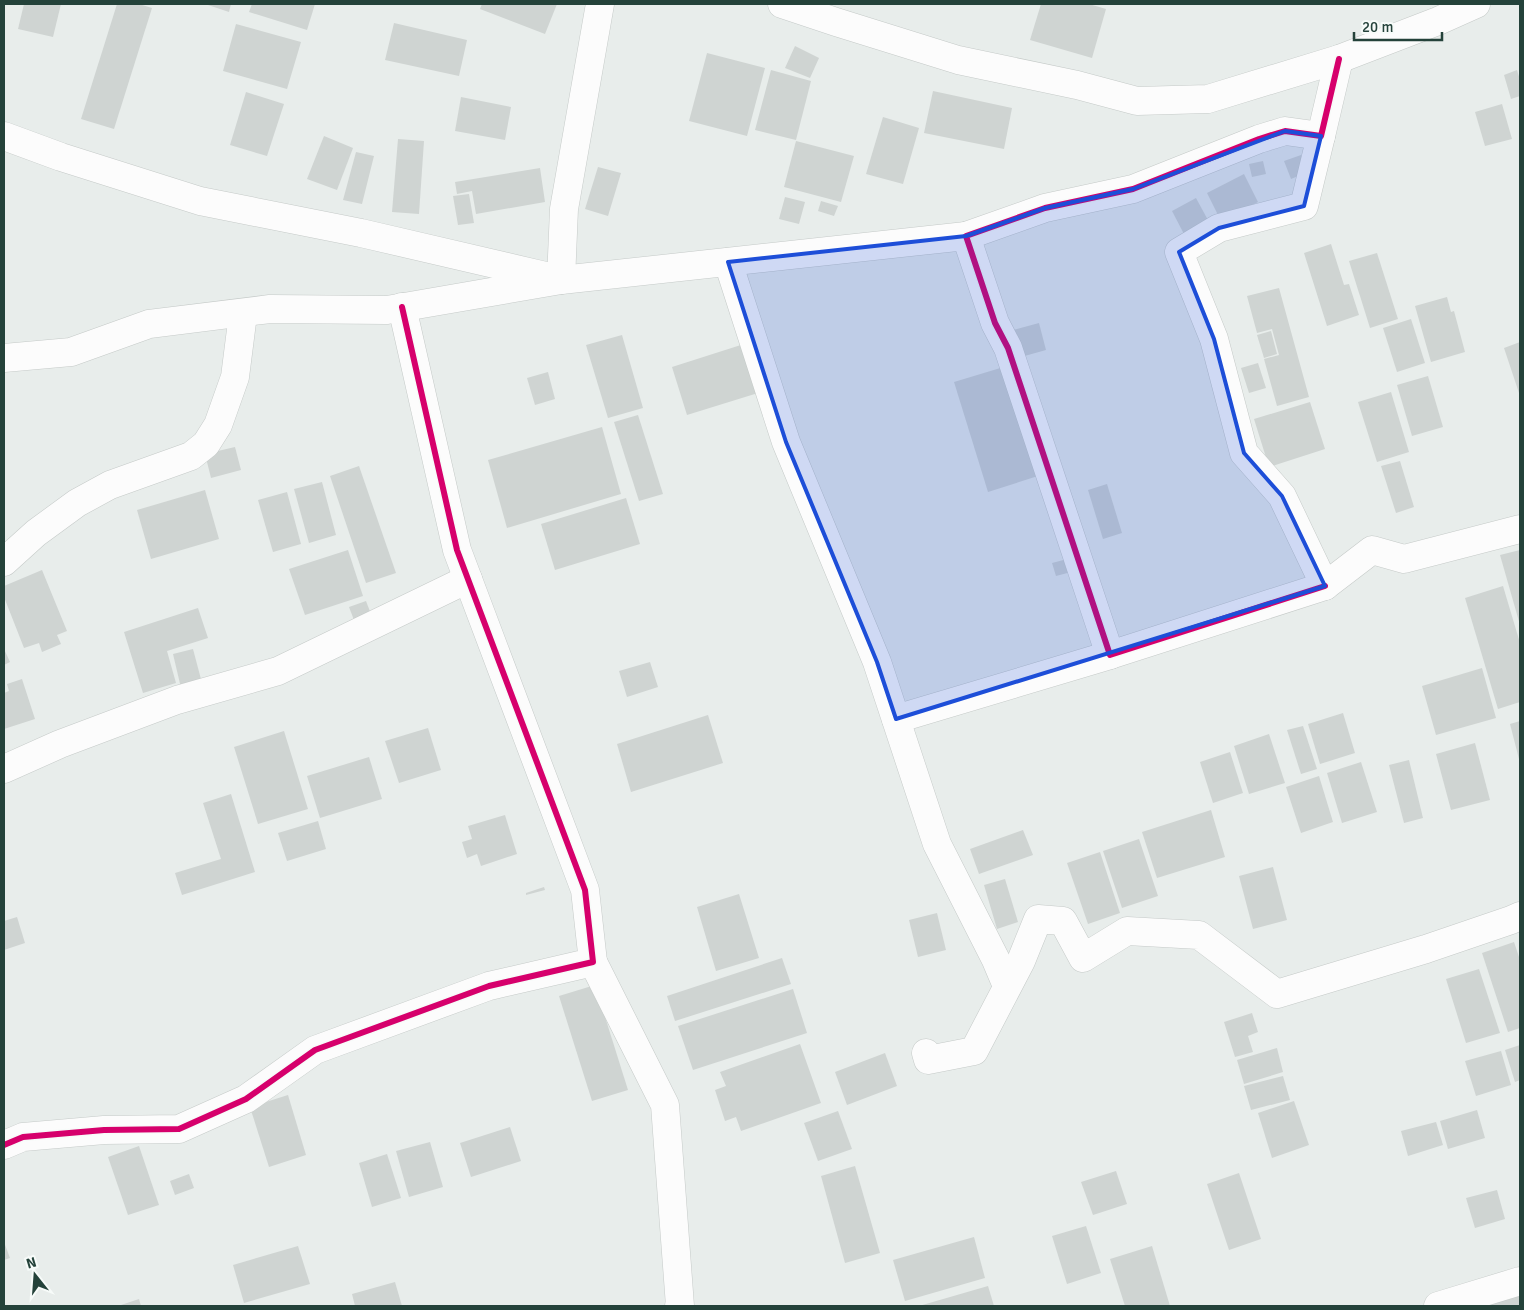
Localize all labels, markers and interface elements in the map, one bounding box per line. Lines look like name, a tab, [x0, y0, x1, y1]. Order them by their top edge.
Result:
scale bar	[1354, 10, 1442, 42]
text: 20 m	[1362, 18, 1393, 36]
north arrow	[10, 1250, 60, 1300]
text: N	[24, 1253, 38, 1273]

